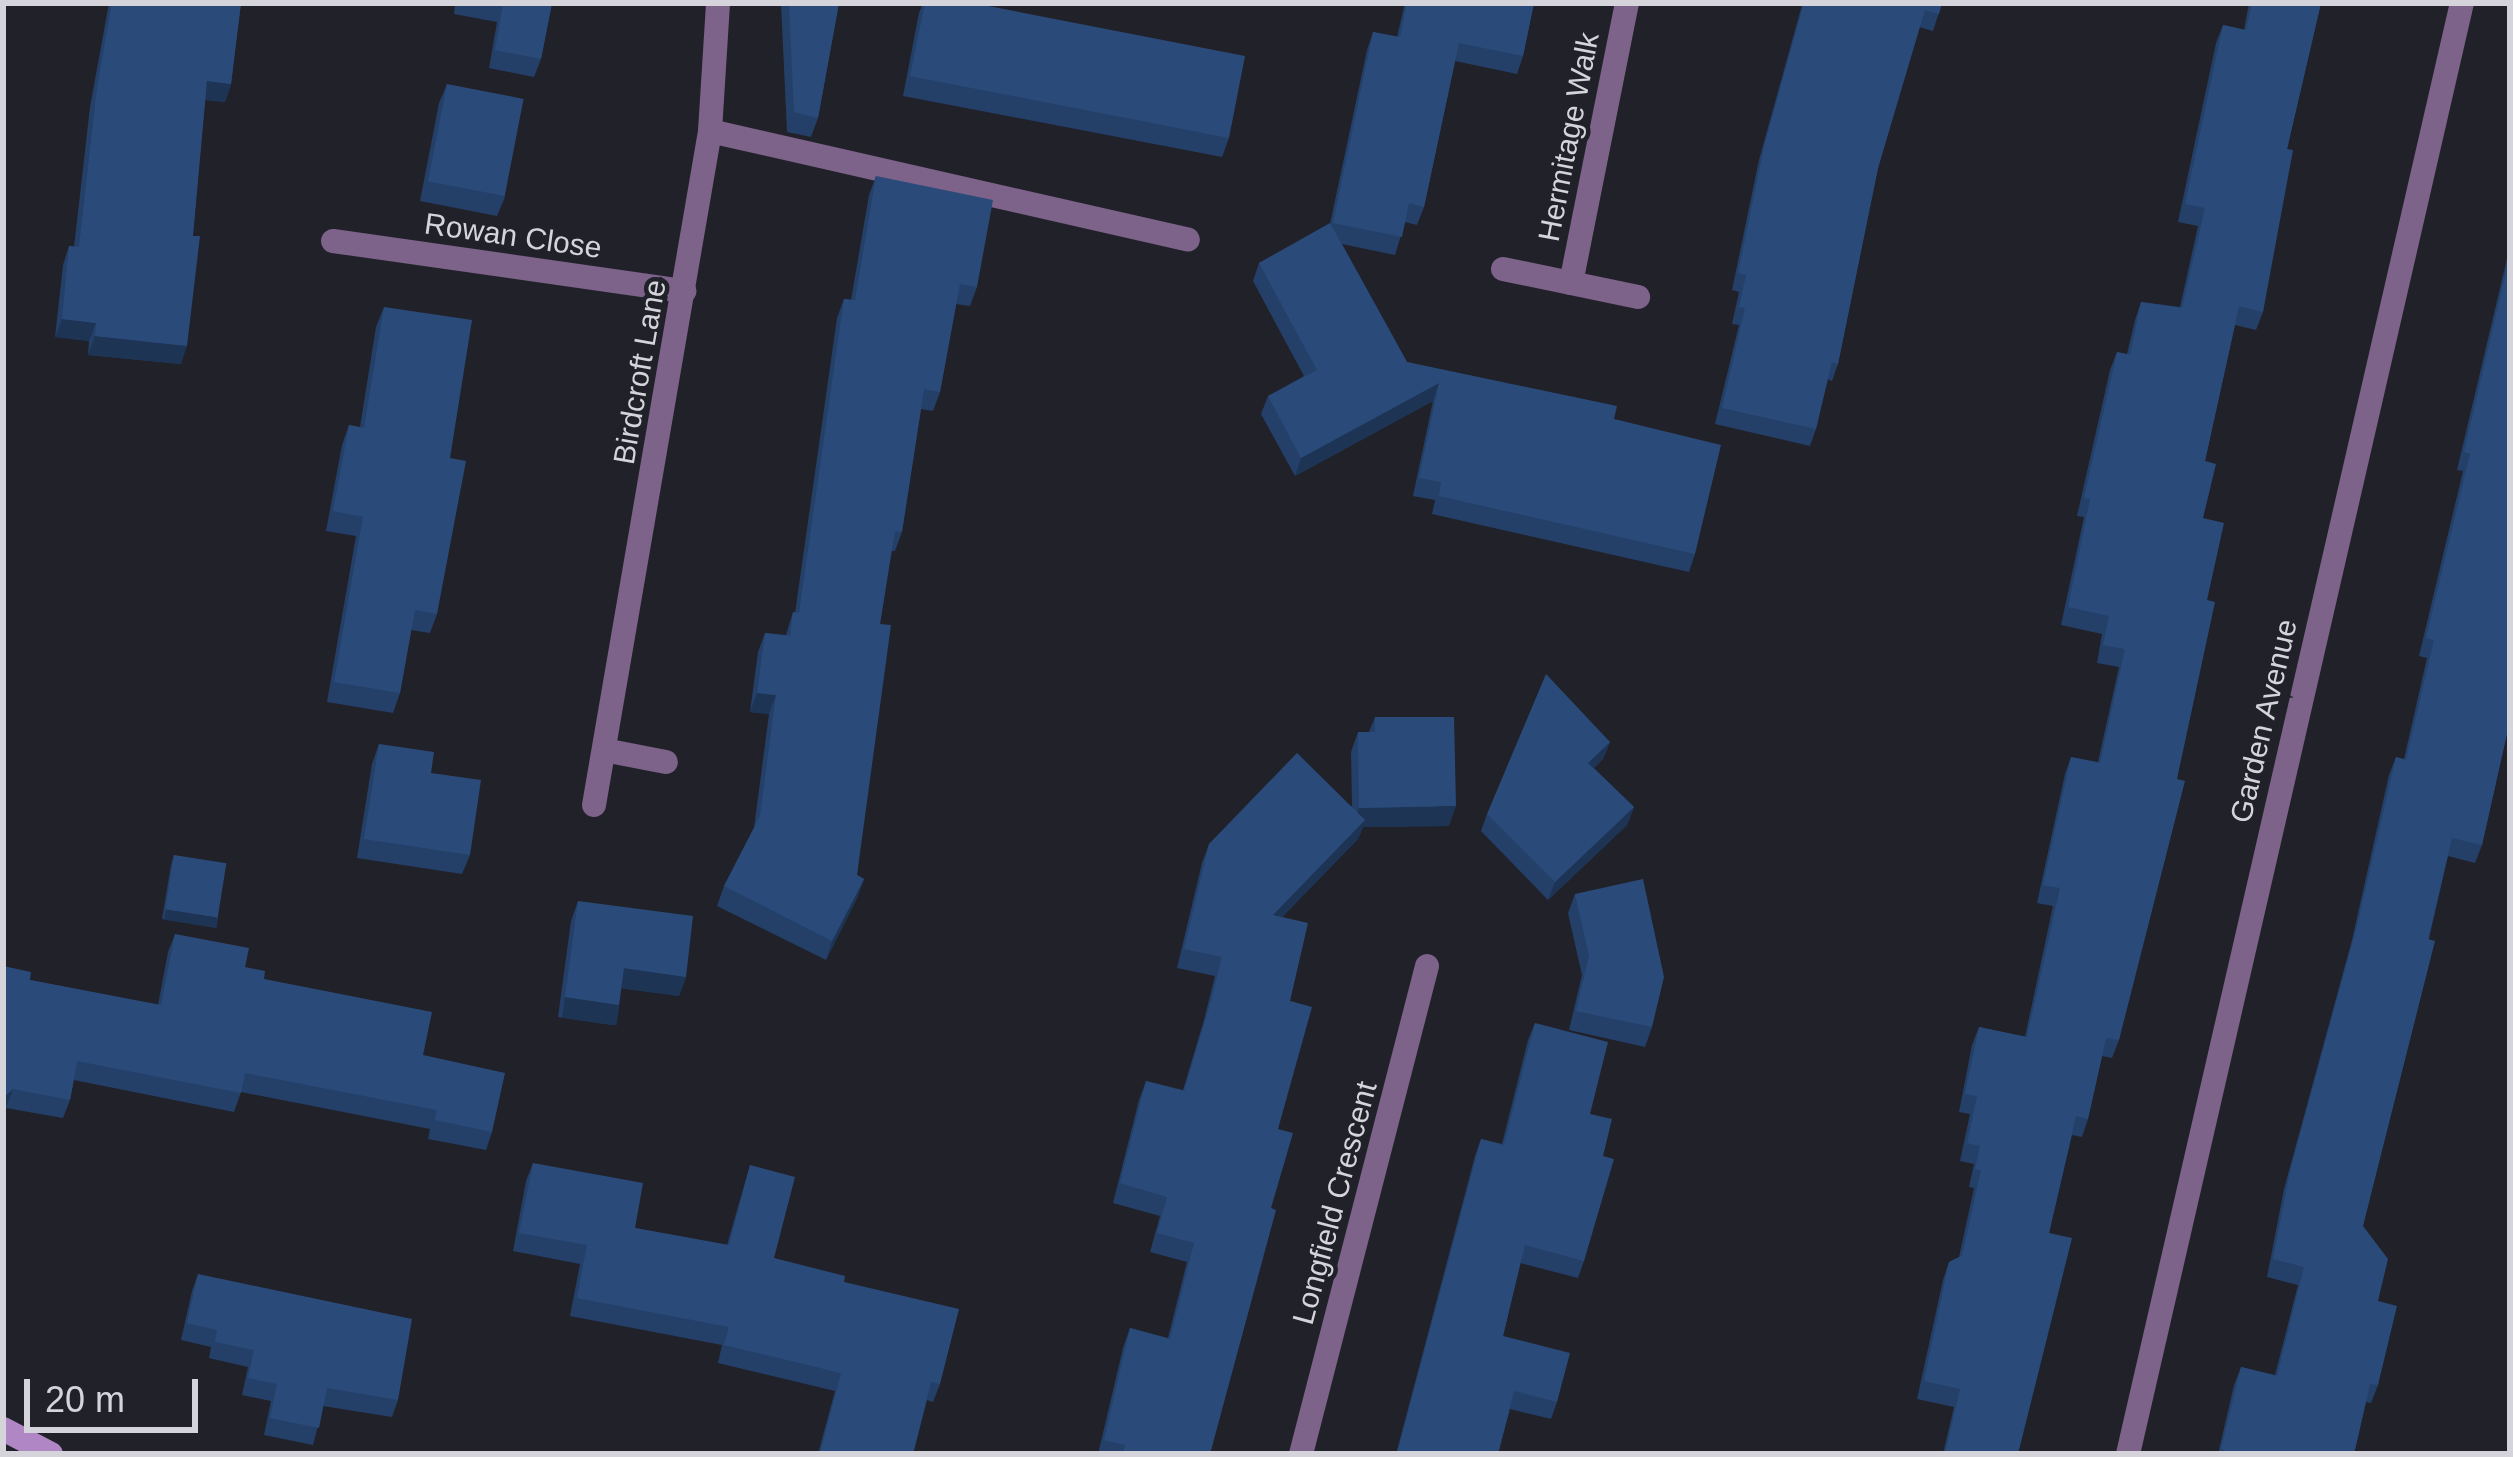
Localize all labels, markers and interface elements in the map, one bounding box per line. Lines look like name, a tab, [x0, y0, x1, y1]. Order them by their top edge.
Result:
street label: Hermitage Walk	[1531, 29, 1607, 245]
street label: Rowan Close	[422, 206, 604, 266]
street label: Birdcroft Lane	[606, 277, 674, 467]
street label: Garden Avenue	[2223, 615, 2305, 827]
street label: Longfield Crescent	[1285, 1078, 1385, 1328]
scale bar	[30, 1355, 204, 1429]
text: 20 m	[45, 1379, 125, 1420]

